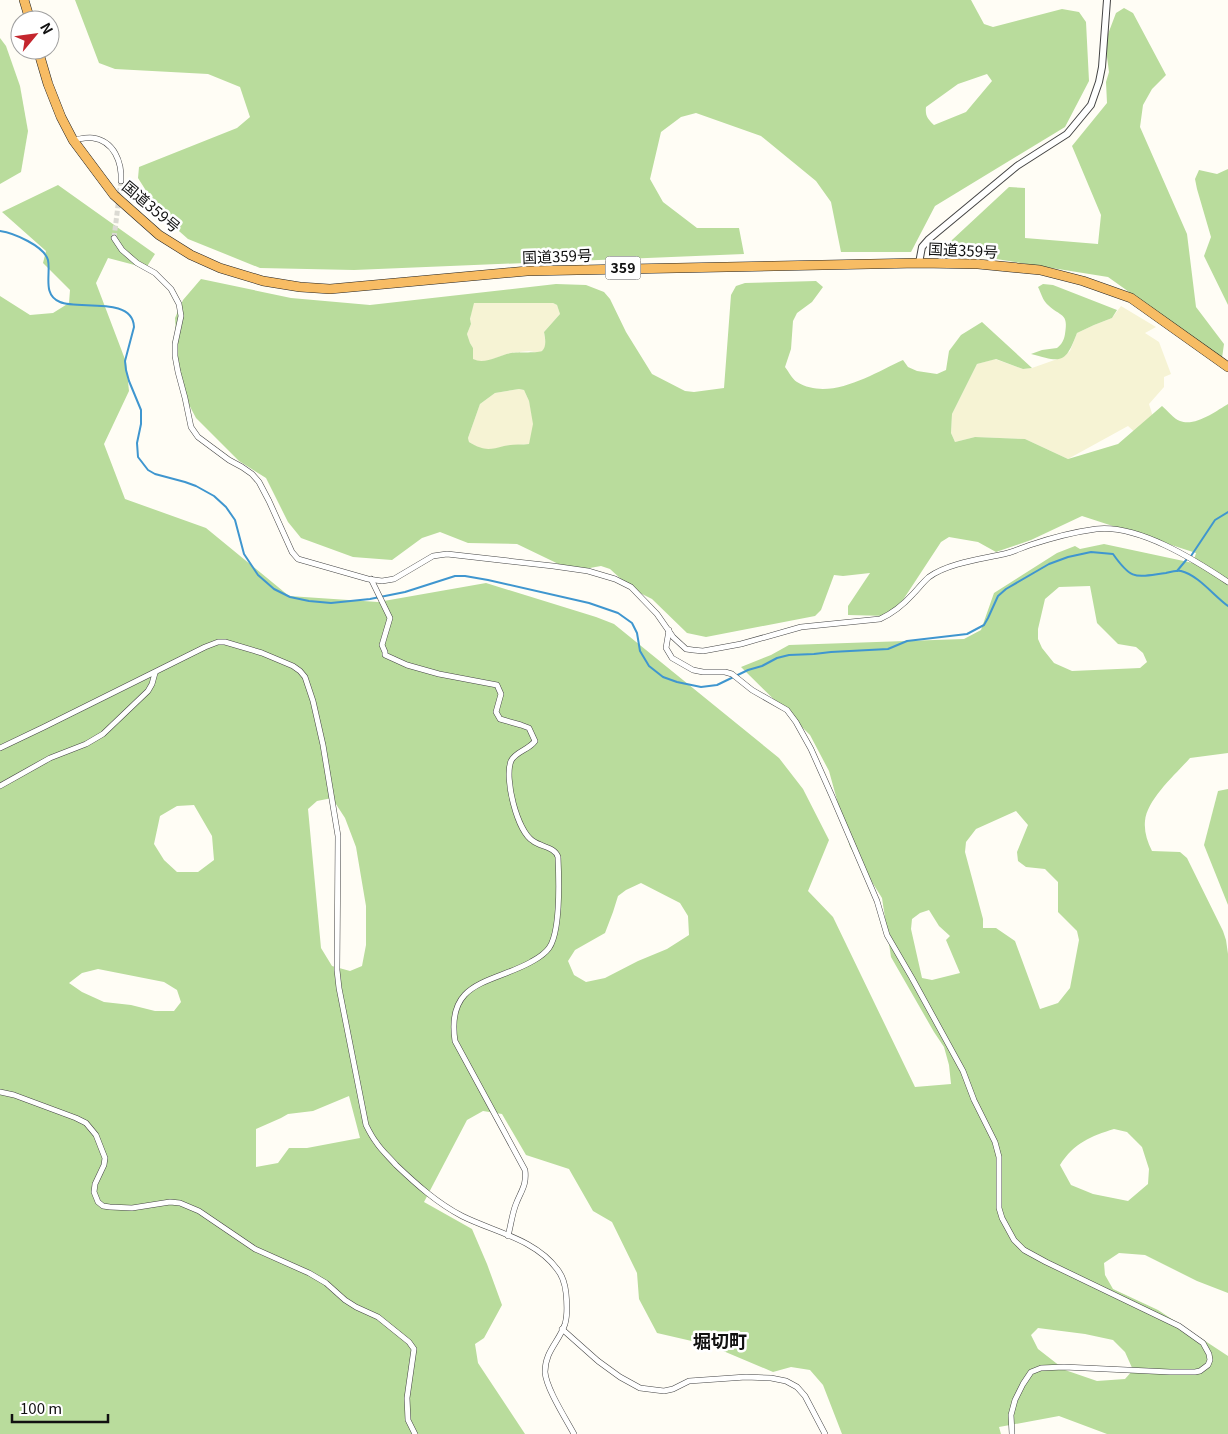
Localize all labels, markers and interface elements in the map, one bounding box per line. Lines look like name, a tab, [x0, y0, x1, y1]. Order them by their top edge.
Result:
north arrow	[10, 10, 60, 60]
text: N	[36, 19, 59, 38]
street label: 国道359号	[118, 175, 186, 236]
street label: 国道359号	[928, 237, 999, 262]
street label: 国道359号	[522, 244, 592, 267]
road number: 359	[606, 256, 640, 280]
district label: 堀切町	[693, 1327, 747, 1353]
scale bar	[12, 1392, 109, 1424]
text: 100 m	[20, 1397, 62, 1418]

